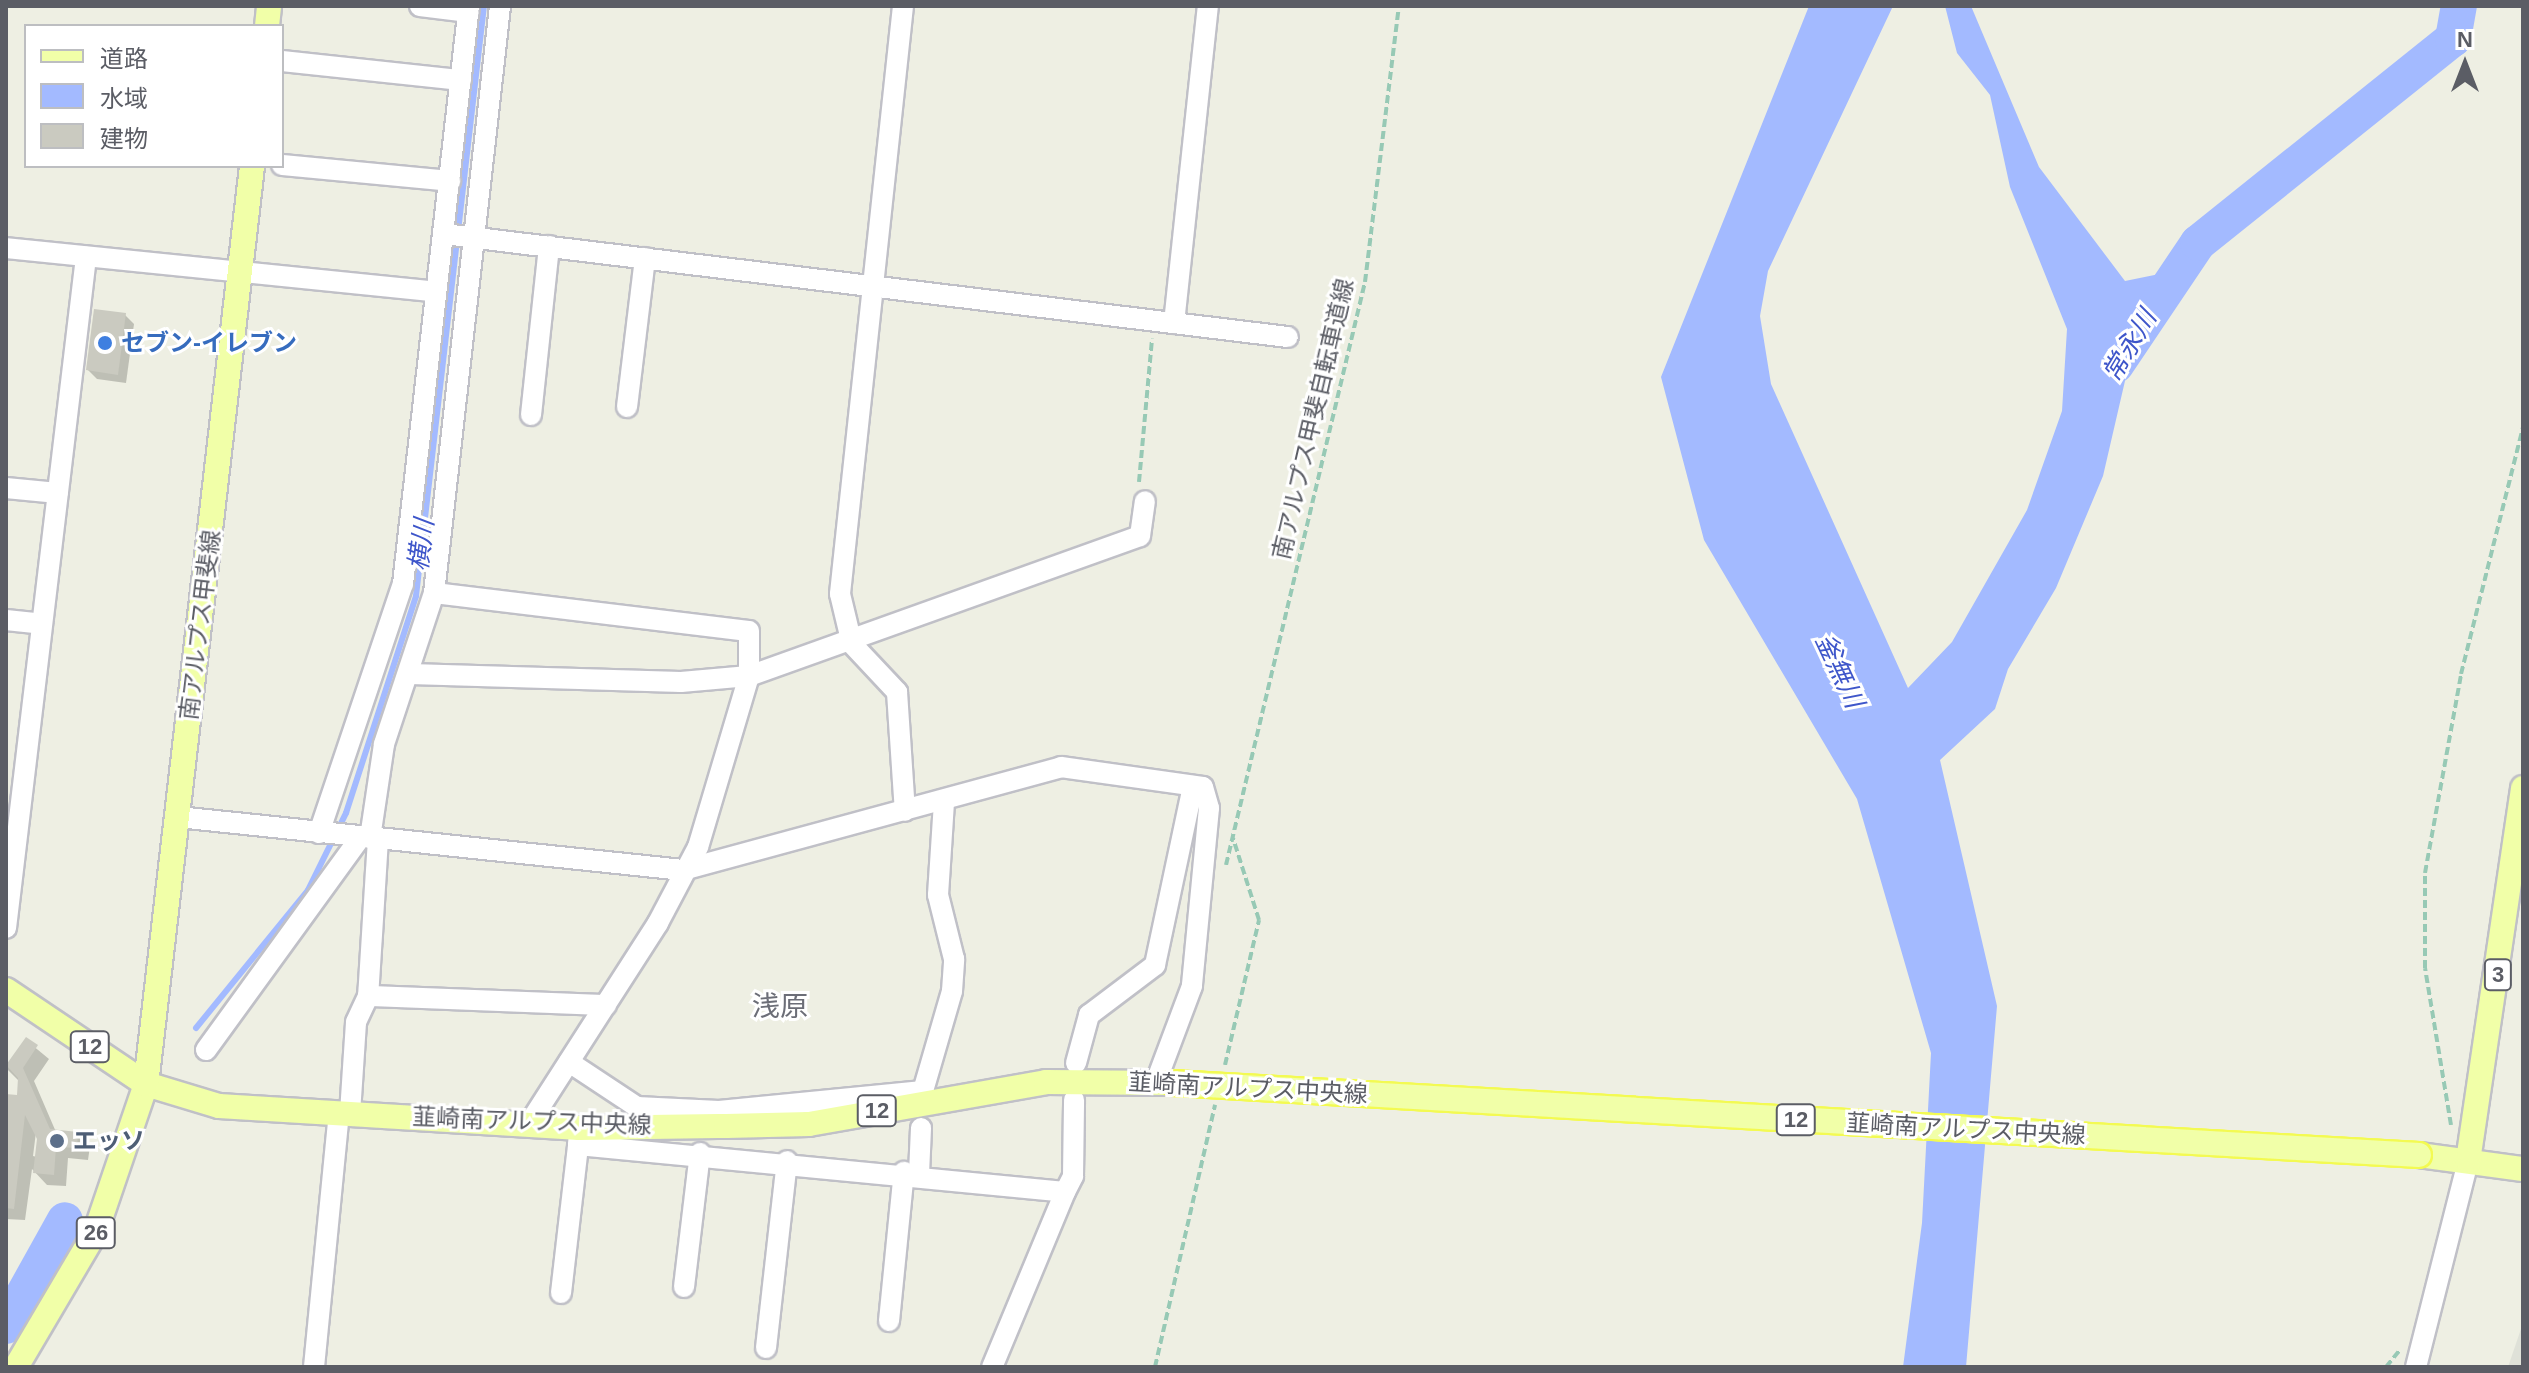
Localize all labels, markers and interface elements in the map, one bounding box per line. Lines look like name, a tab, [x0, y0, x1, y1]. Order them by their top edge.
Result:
legend	[24, 24, 284, 168]
north arrow	[2425, 24, 2505, 104]
text: N	[2457, 27, 2473, 52]
text: 道路	[100, 45, 148, 72]
text: 水域	[100, 85, 148, 112]
text: 建物	[100, 125, 148, 152]
street label: 南アルプス甲斐自転車道線	[1267, 275, 1359, 563]
water label: 常永川	[2097, 305, 2163, 387]
place label: セブン-イレブン	[121, 329, 297, 357]
marker: セブン-イレブン	[96, 334, 114, 352]
water label: 横川	[403, 517, 441, 573]
street label: 南アルプス甲斐線	[174, 528, 226, 722]
water label: 釜無川	[1808, 629, 1870, 713]
road number: 3	[2482, 957, 2514, 993]
district label: 浅原	[752, 990, 808, 1024]
road number: 12	[68, 1029, 112, 1065]
street label: 韮崎南アルプス中央線	[1127, 1067, 1369, 1109]
road number: 12	[855, 1093, 899, 1129]
street label: 韮崎南アルプス中央線	[412, 1102, 652, 1140]
road number: 12	[1774, 1102, 1818, 1138]
street label: 韮崎南アルプス中央線	[1845, 1108, 2087, 1150]
place label: エッソ	[73, 1127, 145, 1155]
marker: エッソ	[48, 1132, 66, 1150]
road number: 26	[74, 1215, 118, 1251]

